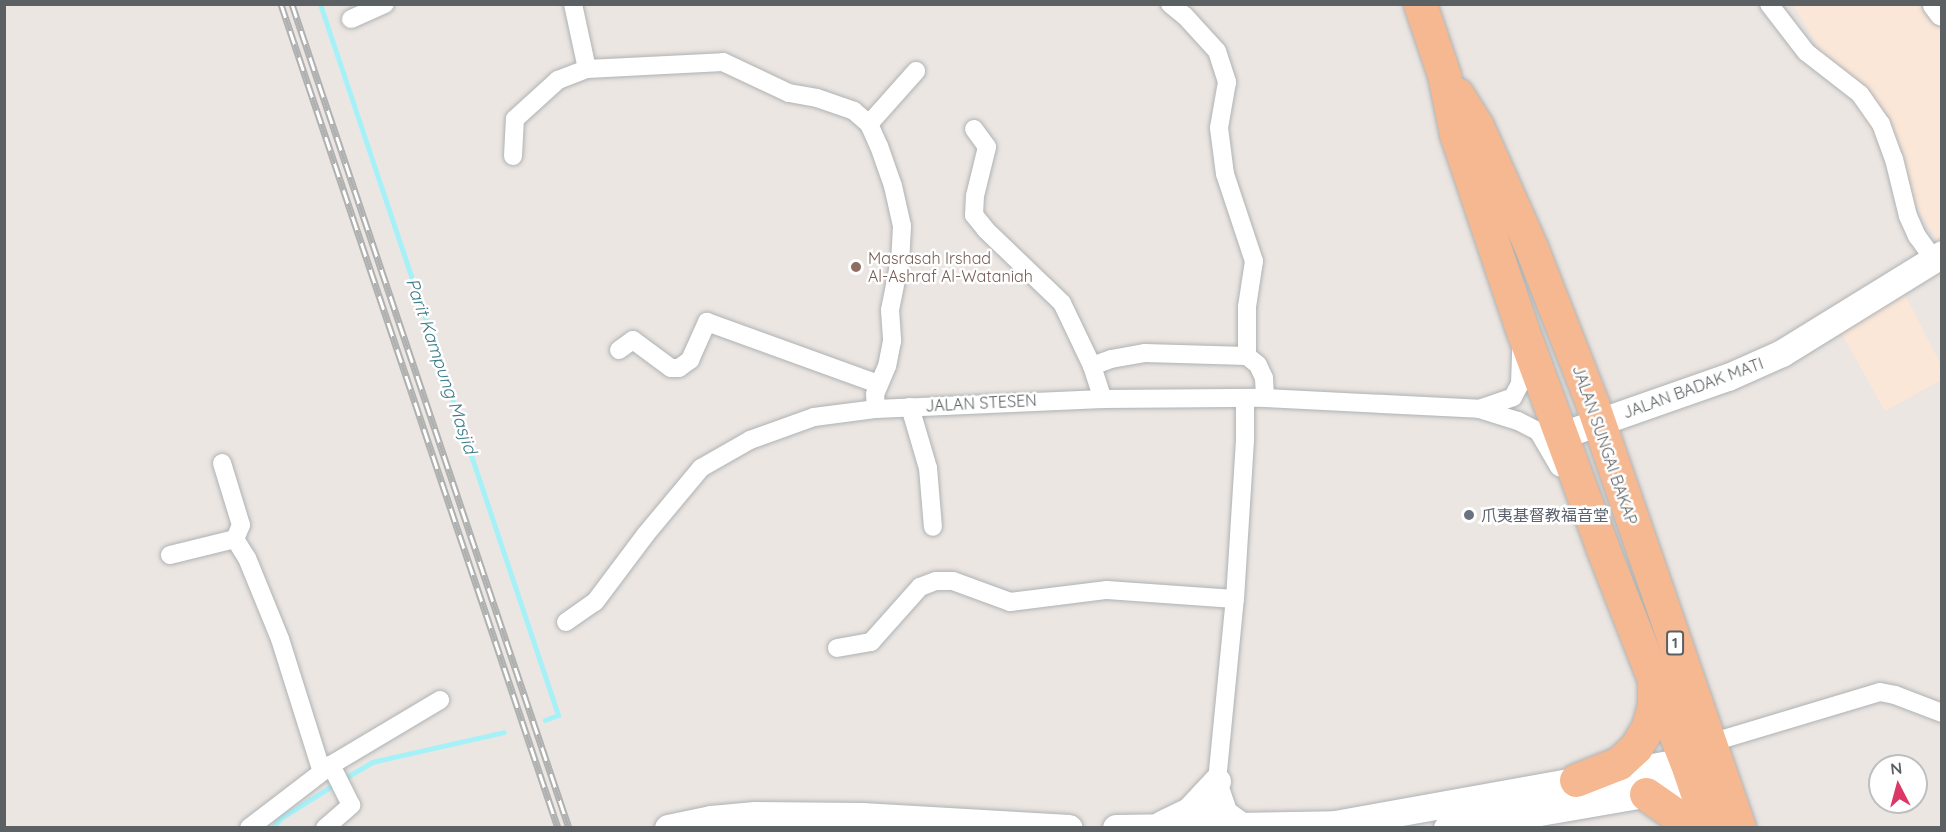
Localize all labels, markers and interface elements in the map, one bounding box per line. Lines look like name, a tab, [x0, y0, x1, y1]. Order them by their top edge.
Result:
place label: Masrasah Irshad Al-Ashraf Al-Wataniah	[868, 248, 1033, 286]
marker: Masrasah Irshad Al-Ashraf Al-Wataniah	[849, 260, 863, 274]
water label: Parit Kampung Masjid	[401, 275, 481, 457]
street label: JALAN BADAK MATI	[1620, 354, 1766, 422]
street label: JALAN SUNGAI BAKAP	[1569, 363, 1641, 527]
street label: JALAN STESEN	[925, 390, 1037, 416]
place label: 爪夷基督教福音堂	[1481, 505, 1609, 525]
marker: 爪夷基督教福音堂	[1462, 508, 1476, 522]
road number: 1	[1666, 631, 1684, 655]
north arrow	[1868, 754, 1928, 814]
text: N	[1889, 758, 1903, 779]

